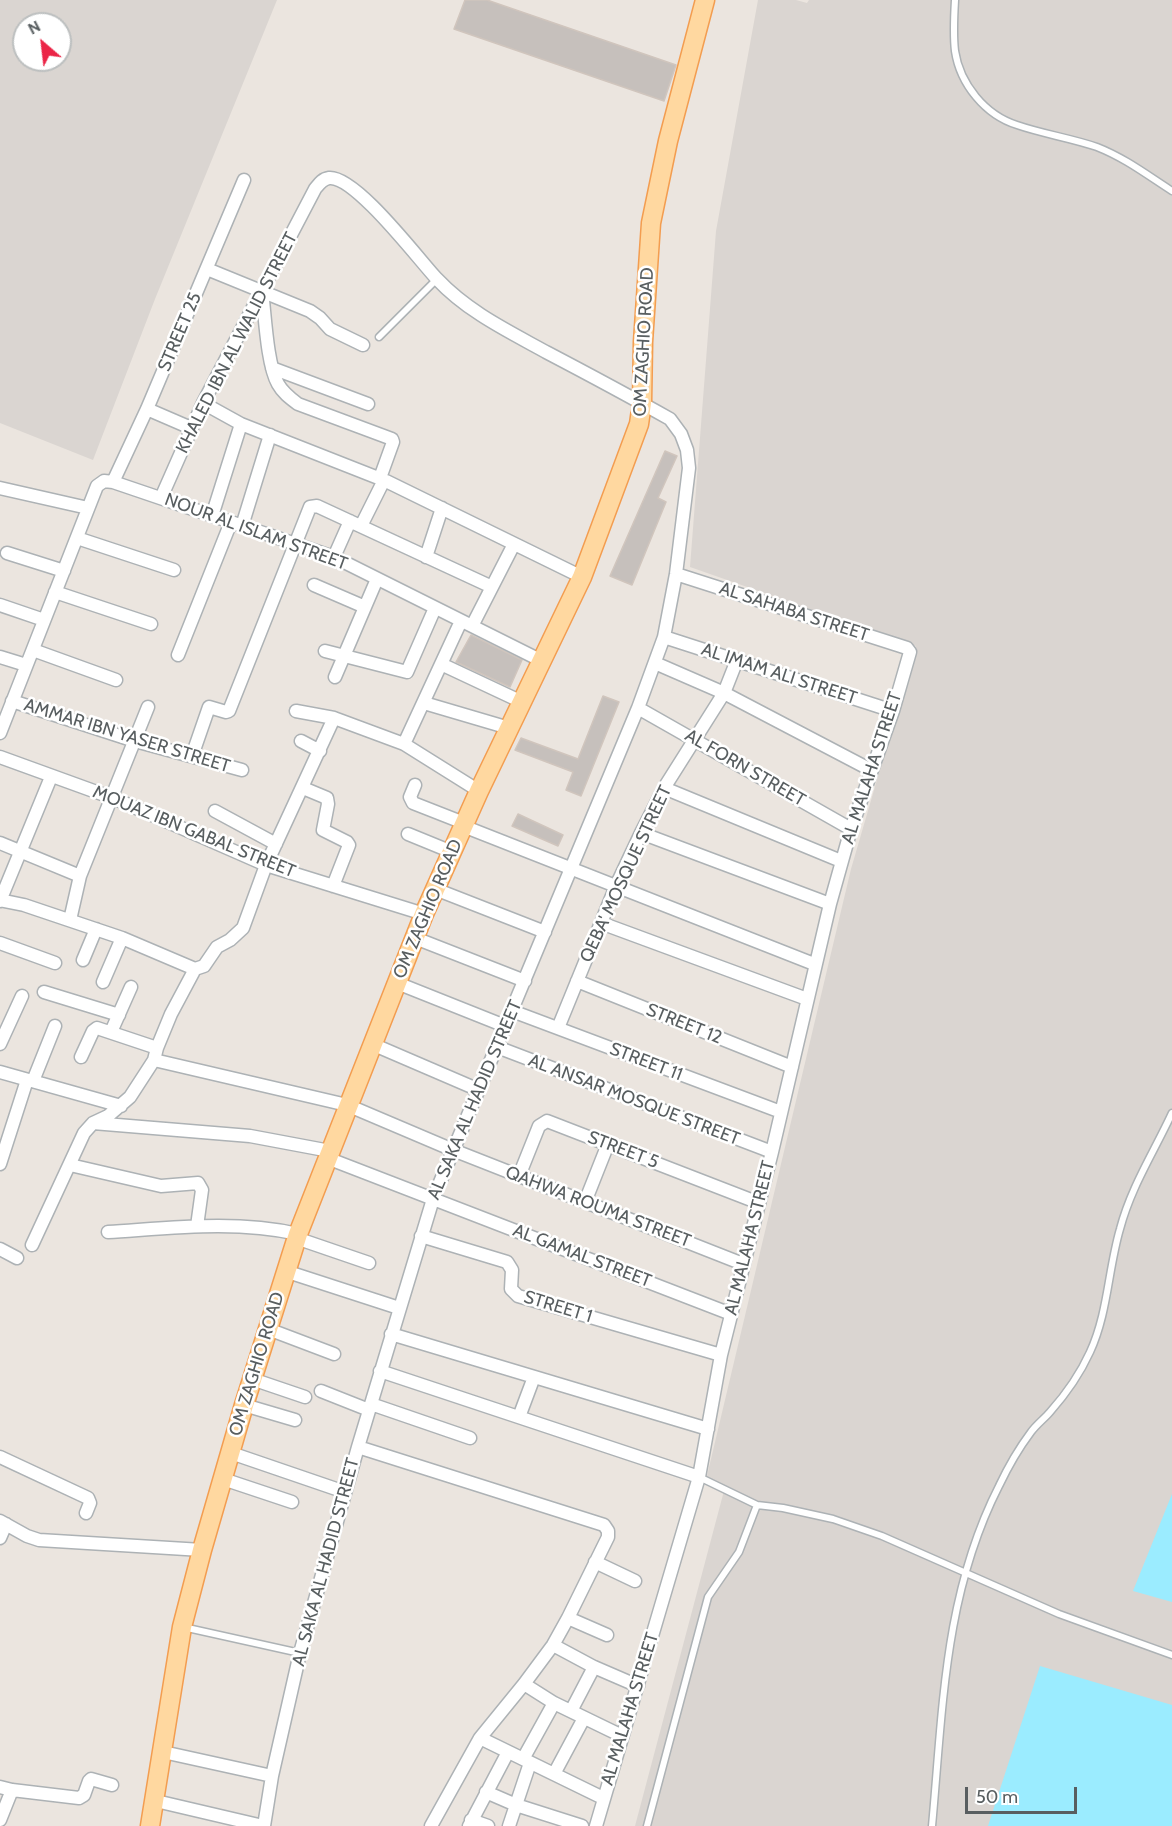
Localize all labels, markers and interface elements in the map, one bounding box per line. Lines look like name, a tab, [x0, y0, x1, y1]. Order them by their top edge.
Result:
north arrow	[12, 12, 72, 72]
text: N	[25, 16, 44, 38]
street label: KHALED IBN AL WALID STREET	[172, 229, 302, 457]
street label: OM ZAGHIO ROAD	[629, 267, 659, 417]
street label: STREET 25	[154, 289, 206, 375]
street label: NOUR AL ISLAM STREET	[162, 489, 350, 575]
street label: AL SAHABA STREET	[717, 578, 871, 646]
street label: AL IMAM ALI STREET	[698, 639, 860, 709]
street label: AL MALAHA STREET	[837, 689, 907, 847]
street label: AMMAR IBN YASER STREET	[21, 694, 233, 778]
street label: AL FORN STREET	[681, 725, 809, 811]
street label: MOUAZ IBN GABAL STREET	[89, 781, 299, 883]
street label: QEBA' MOSQUE STREET	[576, 782, 676, 966]
street label: OM ZAGHIO ROAD	[389, 836, 467, 982]
street label: AL SAKA AL HADID STREET	[423, 997, 527, 1203]
street label: STREET 12	[643, 999, 725, 1049]
street label: STREET 11	[607, 1038, 685, 1086]
street label: AL ANSAR MOSQUE STREET	[525, 1050, 743, 1150]
street label: STREET 5	[584, 1127, 662, 1173]
street label: AL MALAHA STREET	[720, 1159, 780, 1317]
street label: QAHWA ROUMA STREET	[502, 1162, 694, 1252]
street label: AL GAMAL STREET	[510, 1220, 654, 1292]
street label: STREET 1	[521, 1286, 595, 1328]
street label: OM ZAGHIO ROAD	[225, 1290, 289, 1438]
street label: AL SAKA AL HADID STREET	[288, 1456, 364, 1668]
street label: AL MALAHA STREET	[597, 1630, 663, 1788]
scale bar	[968, 1775, 1080, 1813]
text: 50 m	[976, 1786, 1018, 1808]

